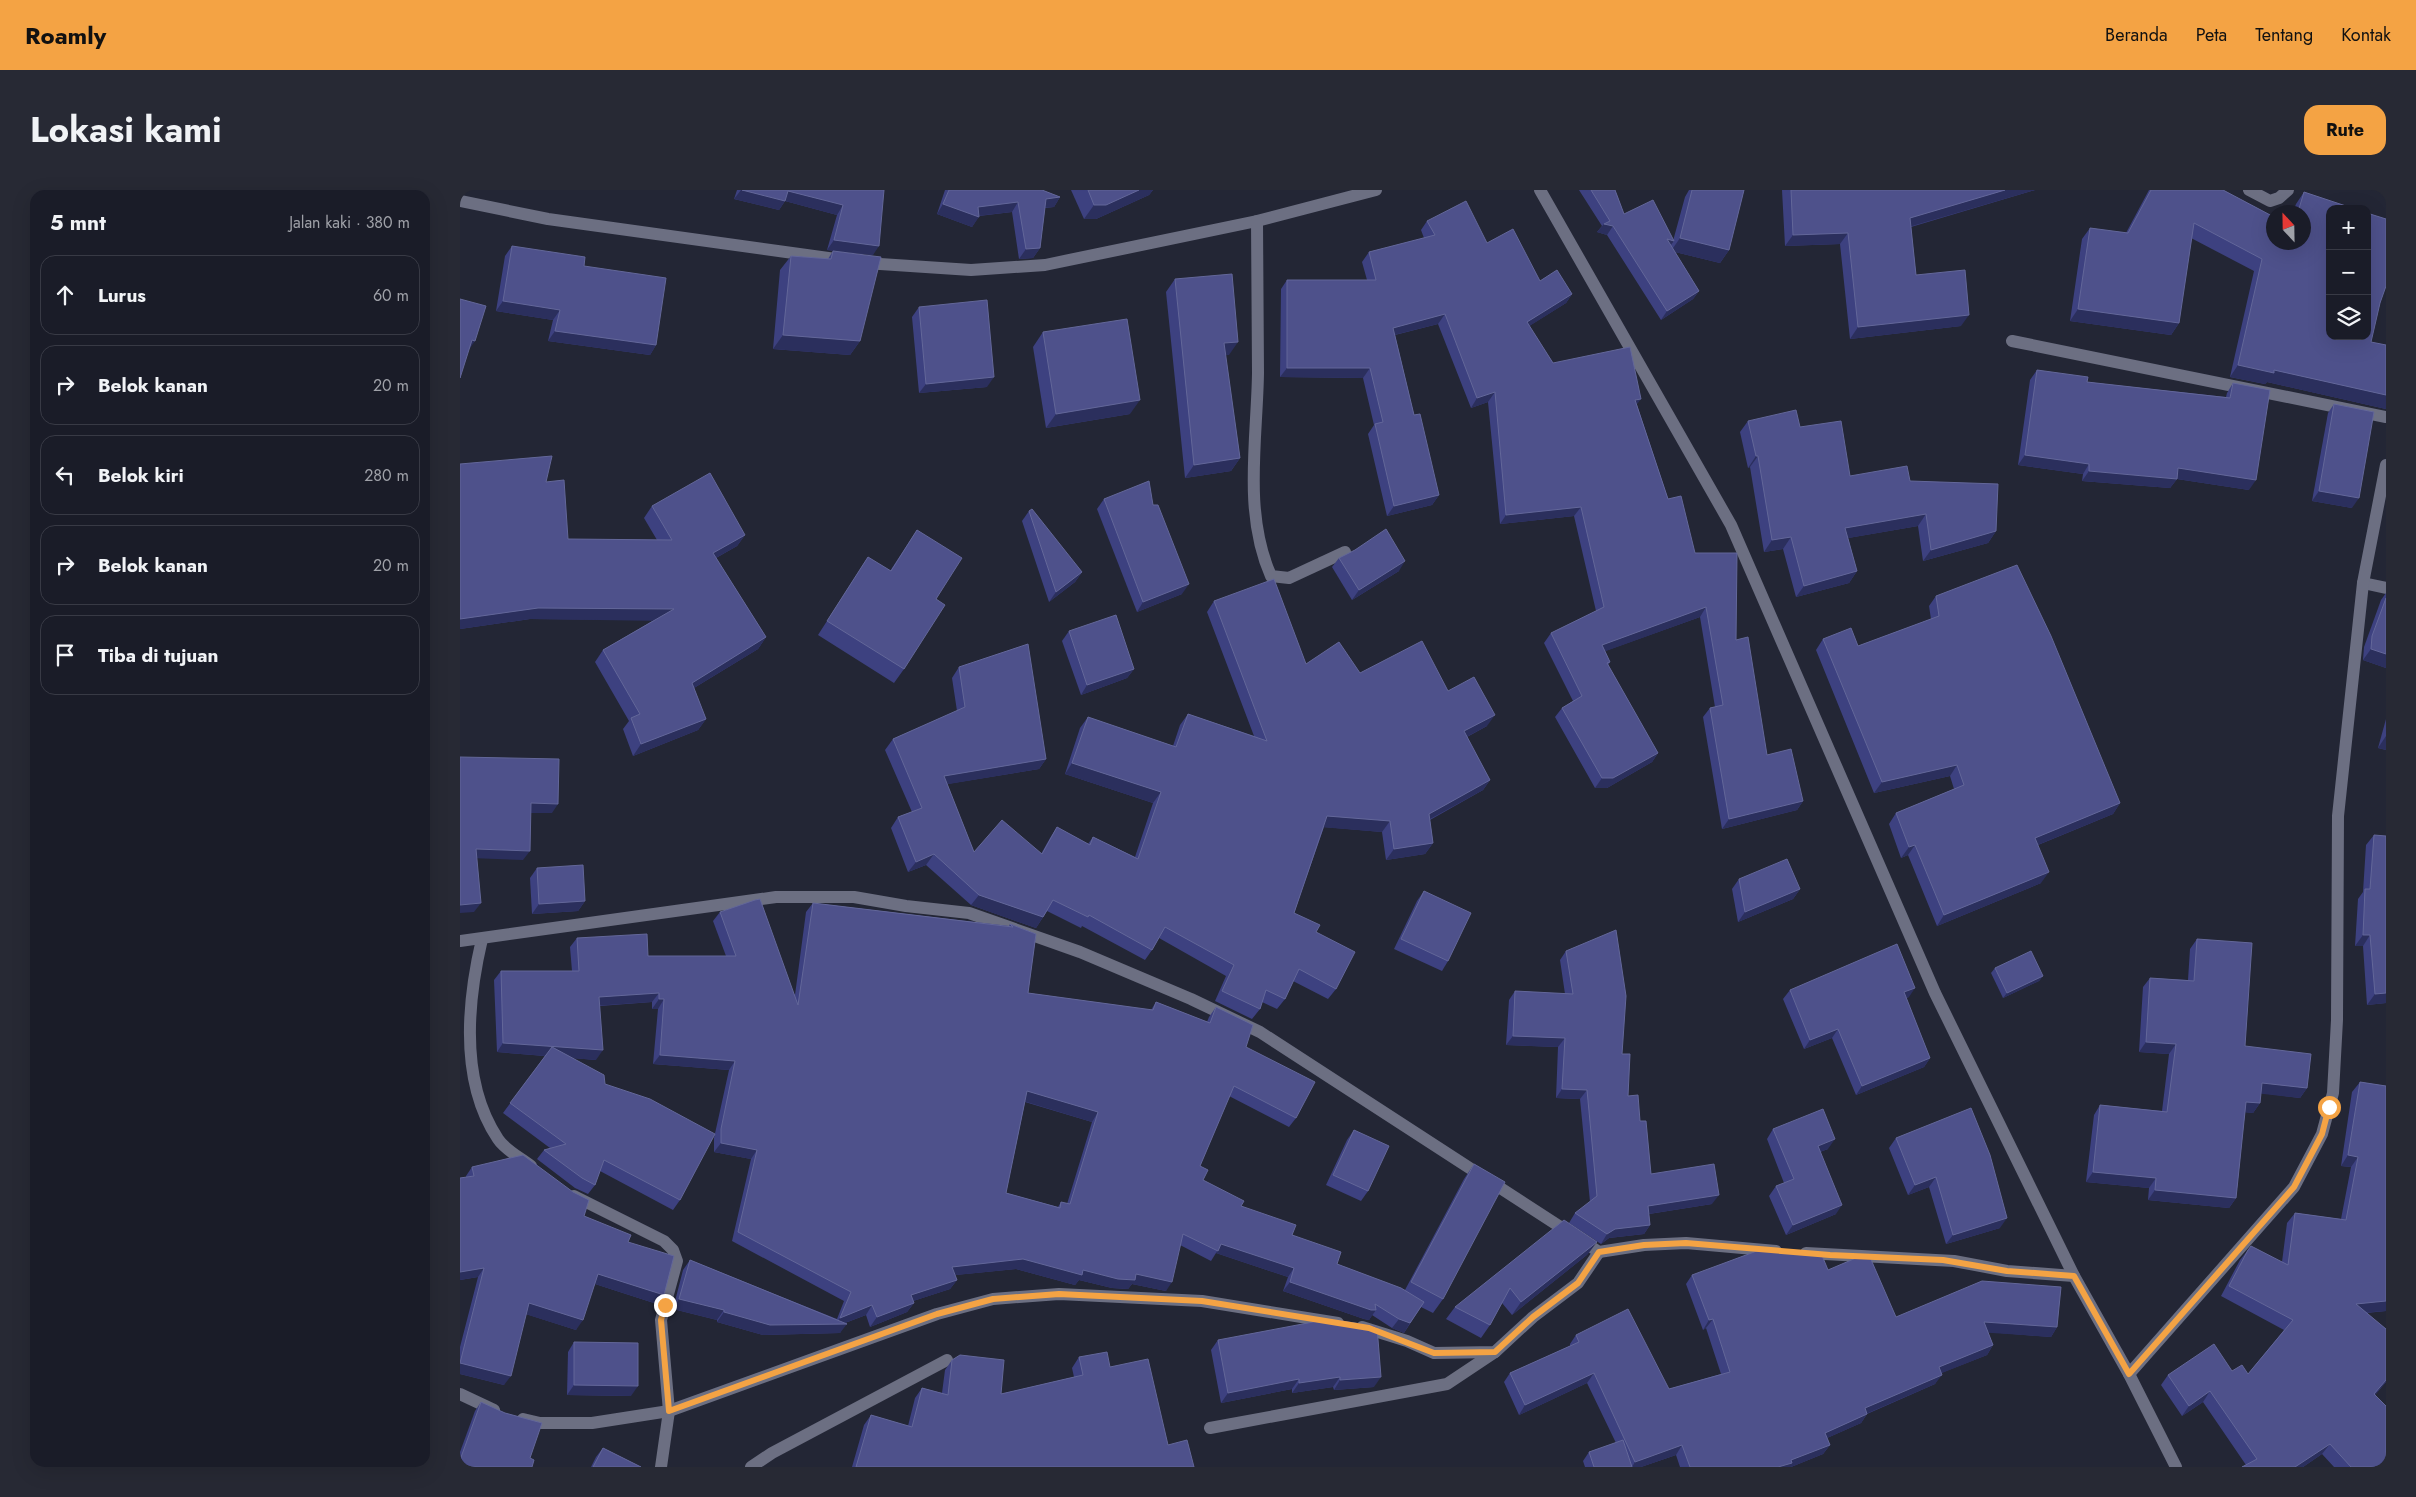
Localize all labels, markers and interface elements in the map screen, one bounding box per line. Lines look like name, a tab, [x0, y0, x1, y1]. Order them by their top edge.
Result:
text: Roamly	[25, 18, 106, 53]
text: Beranda	[2105, 22, 2168, 48]
text: Peta	[2196, 22, 2227, 48]
text: Tentang	[2255, 22, 2313, 48]
text: Kontak	[2341, 22, 2391, 48]
text: Lokasi kami	[30, 105, 222, 155]
button: Rute	[2304, 105, 2386, 155]
north arrow	[2266, 205, 2311, 250]
map controls	[2326, 205, 2371, 340]
button: +	[2326, 205, 2371, 250]
text: 5 mnt	[50, 208, 106, 238]
text: Jalan kaki · 380 m	[289, 211, 410, 234]
button: −	[2326, 250, 2371, 295]
icon: ahead	[51, 281, 79, 309]
text: Lurus	[98, 282, 146, 309]
text: 60 m	[373, 284, 409, 307]
button: layers	[2326, 295, 2371, 340]
icon: right	[51, 371, 79, 399]
text: Belok kanan	[98, 372, 208, 399]
text: 20 m	[373, 374, 409, 397]
icon: left	[51, 461, 79, 489]
text: Belok kiri	[98, 462, 184, 489]
text: 280 m	[364, 464, 409, 487]
icon: right	[51, 551, 79, 579]
text: Belok kanan	[98, 552, 208, 579]
text: 20 m	[373, 554, 409, 577]
icon: arrive	[51, 641, 79, 669]
text: Tiba di tujuan	[98, 642, 218, 669]
route start	[2318, 1096, 2341, 1119]
route end	[654, 1294, 677, 1317]

